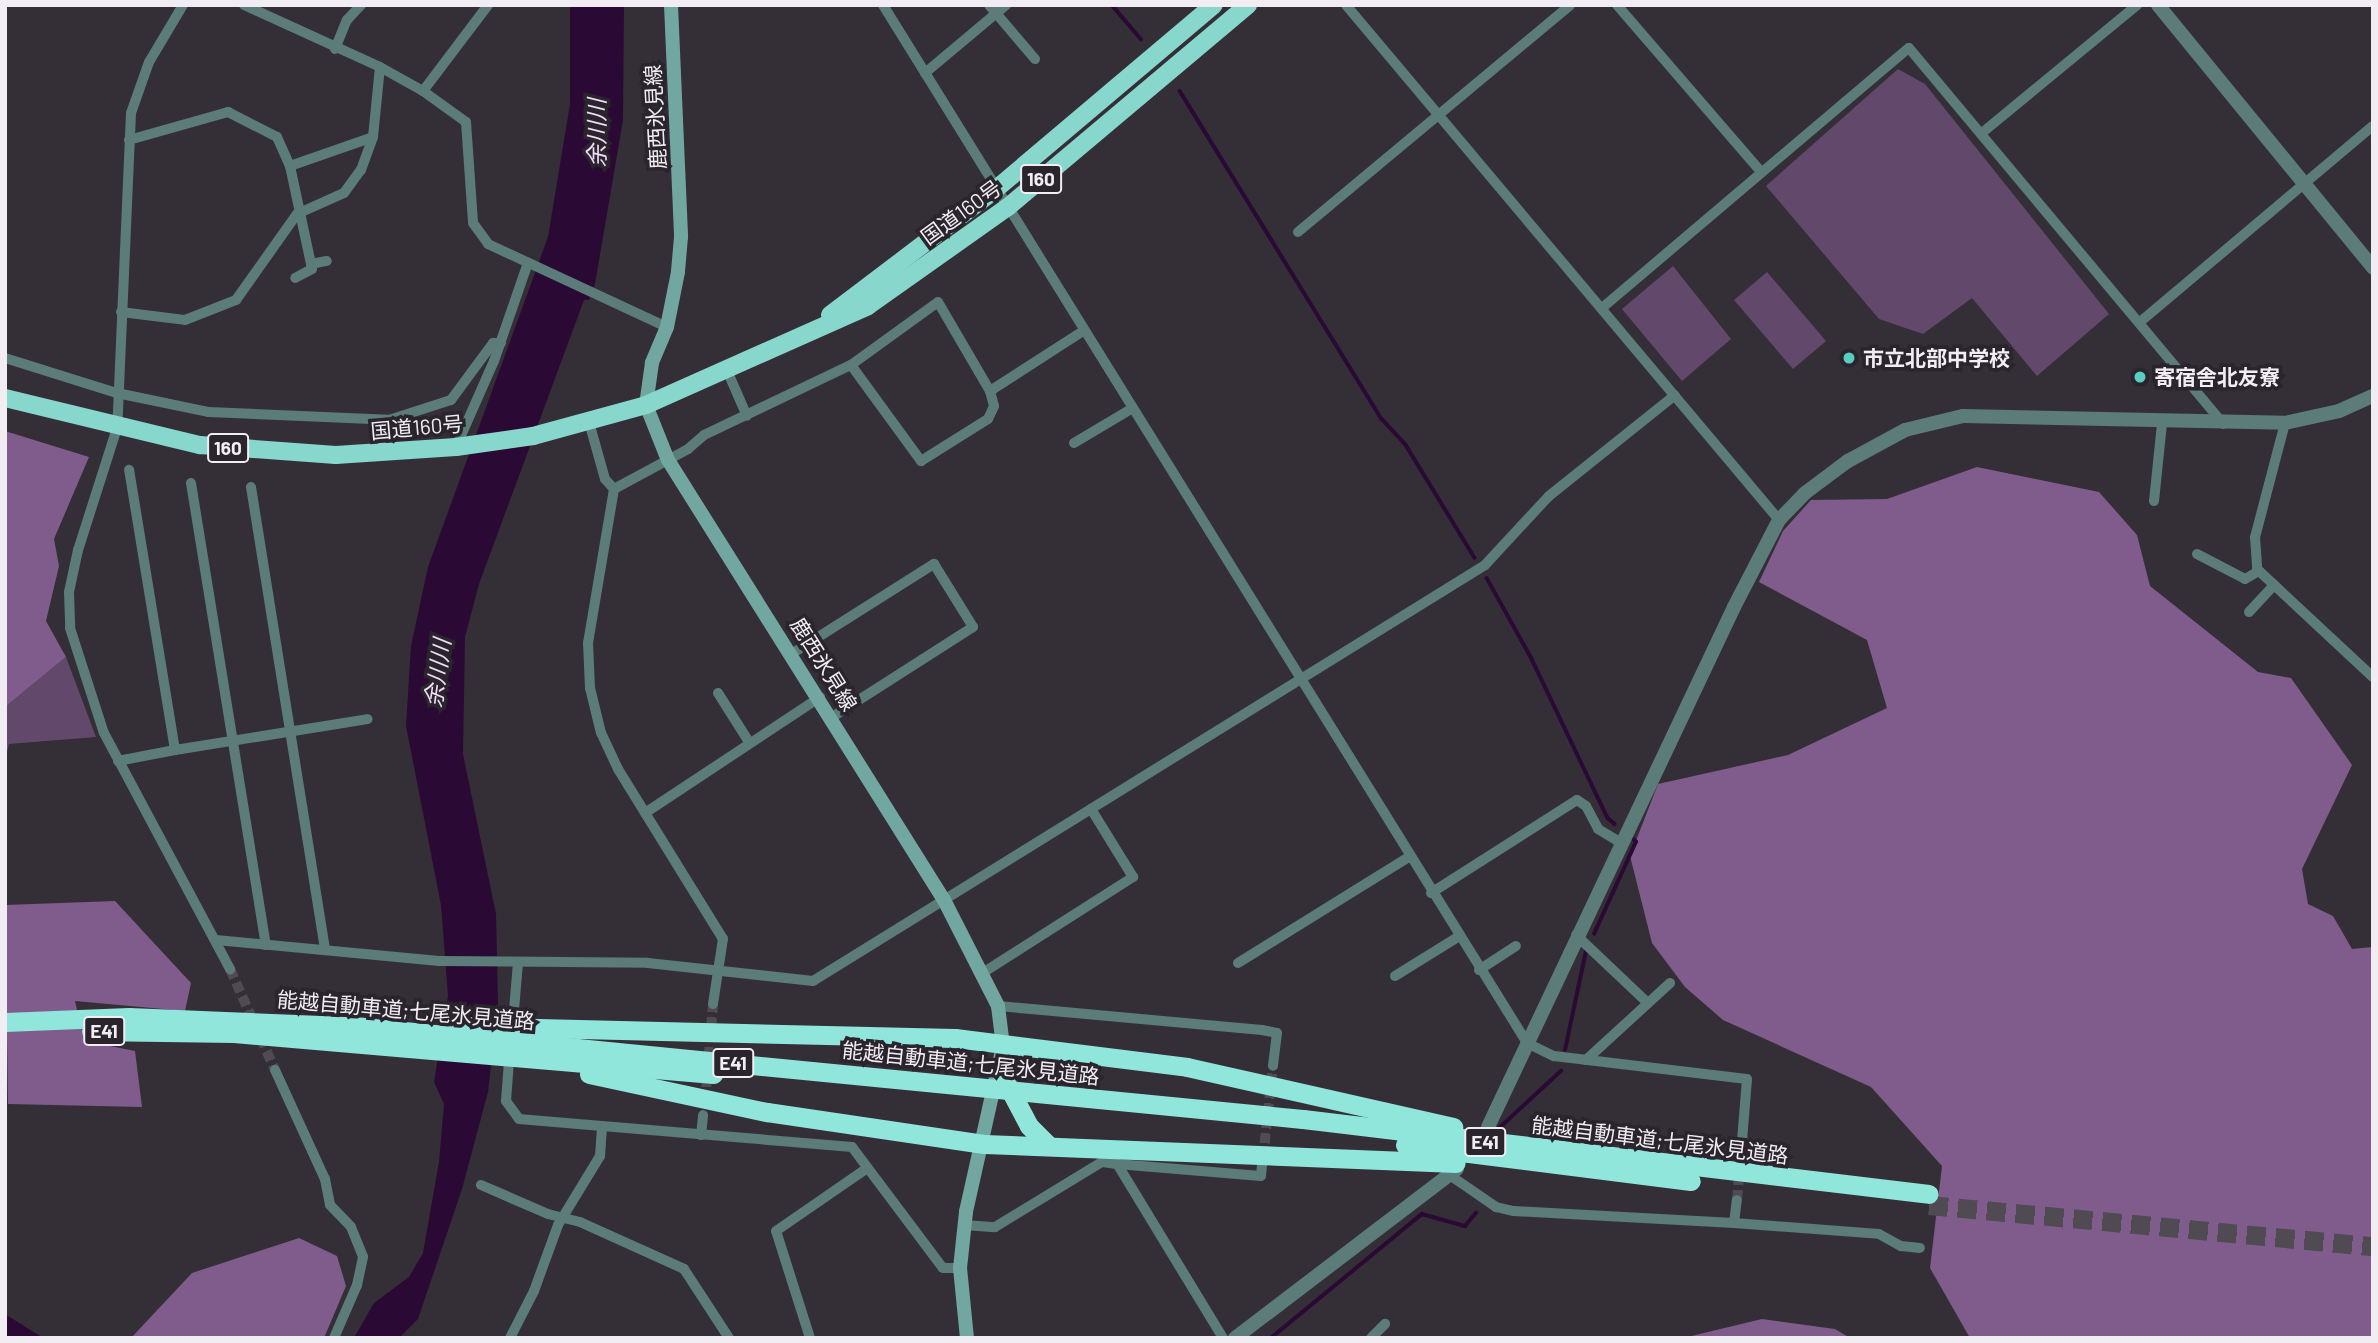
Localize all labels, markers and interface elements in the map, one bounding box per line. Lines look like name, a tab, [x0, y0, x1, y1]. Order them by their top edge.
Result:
street label: 鹿西氷見線	[640, 64, 670, 170]
water label: 余川川	[582, 99, 610, 167]
road number: 160	[1020, 164, 1062, 195]
street label: 国道160号	[916, 174, 1006, 250]
place label: 市立北部中学校	[1863, 345, 2010, 371]
marker: 市立北部中学校	[1841, 350, 1857, 366]
place label: 寄宿舎北友寮	[2154, 364, 2280, 390]
marker: 寄宿舎北友寮	[2132, 369, 2148, 385]
street label: 国道160号	[370, 410, 464, 444]
road number: 160	[207, 432, 249, 463]
street label: 鹿西氷見線	[785, 613, 863, 715]
water label: 余川川	[419, 637, 455, 709]
street label: 能越自動車道;七尾氷見道路	[276, 986, 536, 1034]
road number: E41	[83, 1015, 125, 1046]
street label: 能越自動車道;七尾氷見道路	[841, 1037, 1101, 1089]
road number: E41	[712, 1048, 754, 1078]
street label: 能越自動車道;七尾氷見道路	[1530, 1112, 1790, 1168]
road number: E41	[1464, 1126, 1506, 1158]

